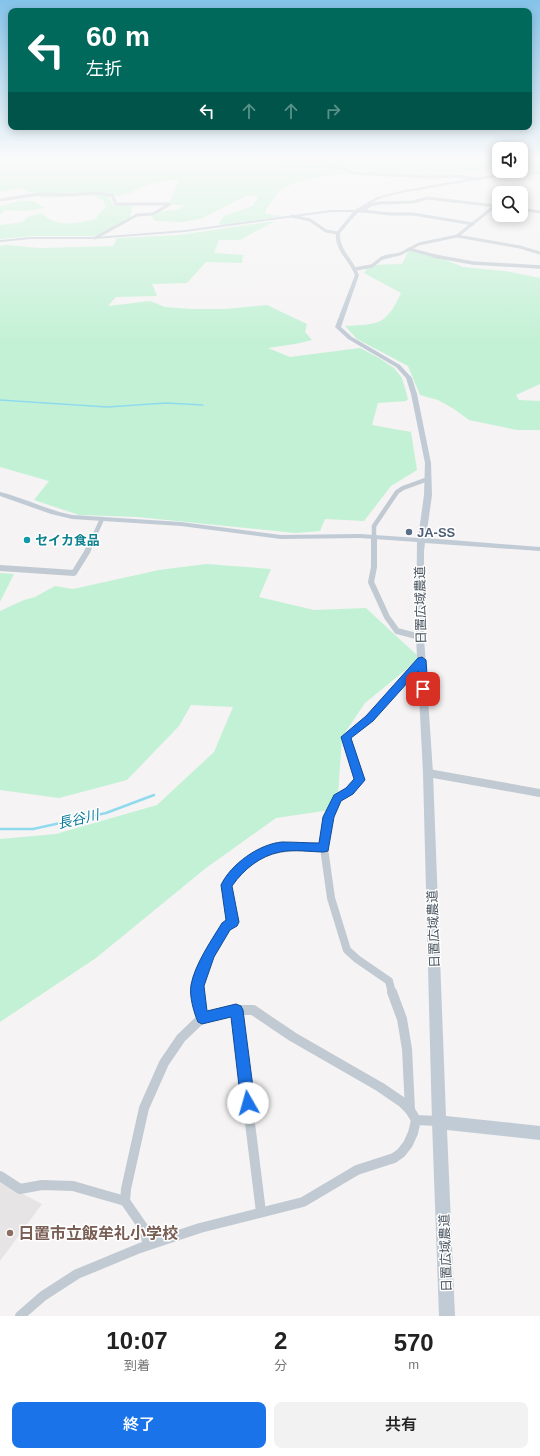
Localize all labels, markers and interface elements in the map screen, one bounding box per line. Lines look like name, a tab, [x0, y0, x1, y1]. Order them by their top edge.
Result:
text: 60 m	[86, 21, 150, 52]
icon: left	[20, 24, 72, 76]
text: 左折	[86, 59, 122, 79]
icon: left	[196, 100, 218, 122]
icon: ahead	[238, 100, 260, 122]
icon: ahead	[280, 100, 302, 122]
icon: right	[322, 100, 344, 122]
map controls	[492, 142, 528, 222]
button: sound	[492, 142, 528, 178]
button: search	[492, 186, 528, 222]
place label: JA-SS	[417, 525, 456, 540]
marker: JA-SS	[404, 527, 414, 537]
place label: セイカ食品	[35, 533, 100, 548]
marker: セイカ食品	[22, 535, 32, 545]
street label: 日置広域農道	[412, 566, 429, 644]
pin	[406, 672, 440, 706]
icon: arrive	[412, 678, 434, 700]
water label: 長谷川	[56, 806, 102, 832]
street label: 日置広域農道	[425, 890, 442, 968]
position arrow	[227, 1082, 269, 1124]
street label: 日置広域農道	[437, 1214, 454, 1292]
place label: 日置市立飯牟礼小学校	[18, 1225, 178, 1242]
marker: 日置市立飯牟礼小学校	[5, 1228, 15, 1238]
text: 10:07	[106, 1327, 168, 1354]
text: 2	[274, 1327, 287, 1354]
text: 570	[394, 1329, 434, 1356]
text: m	[408, 1357, 419, 1372]
text: 到着	[124, 1358, 150, 1373]
text: 分	[274, 1358, 287, 1373]
button: 終了	[12, 1402, 266, 1448]
button: 共有	[274, 1402, 528, 1448]

